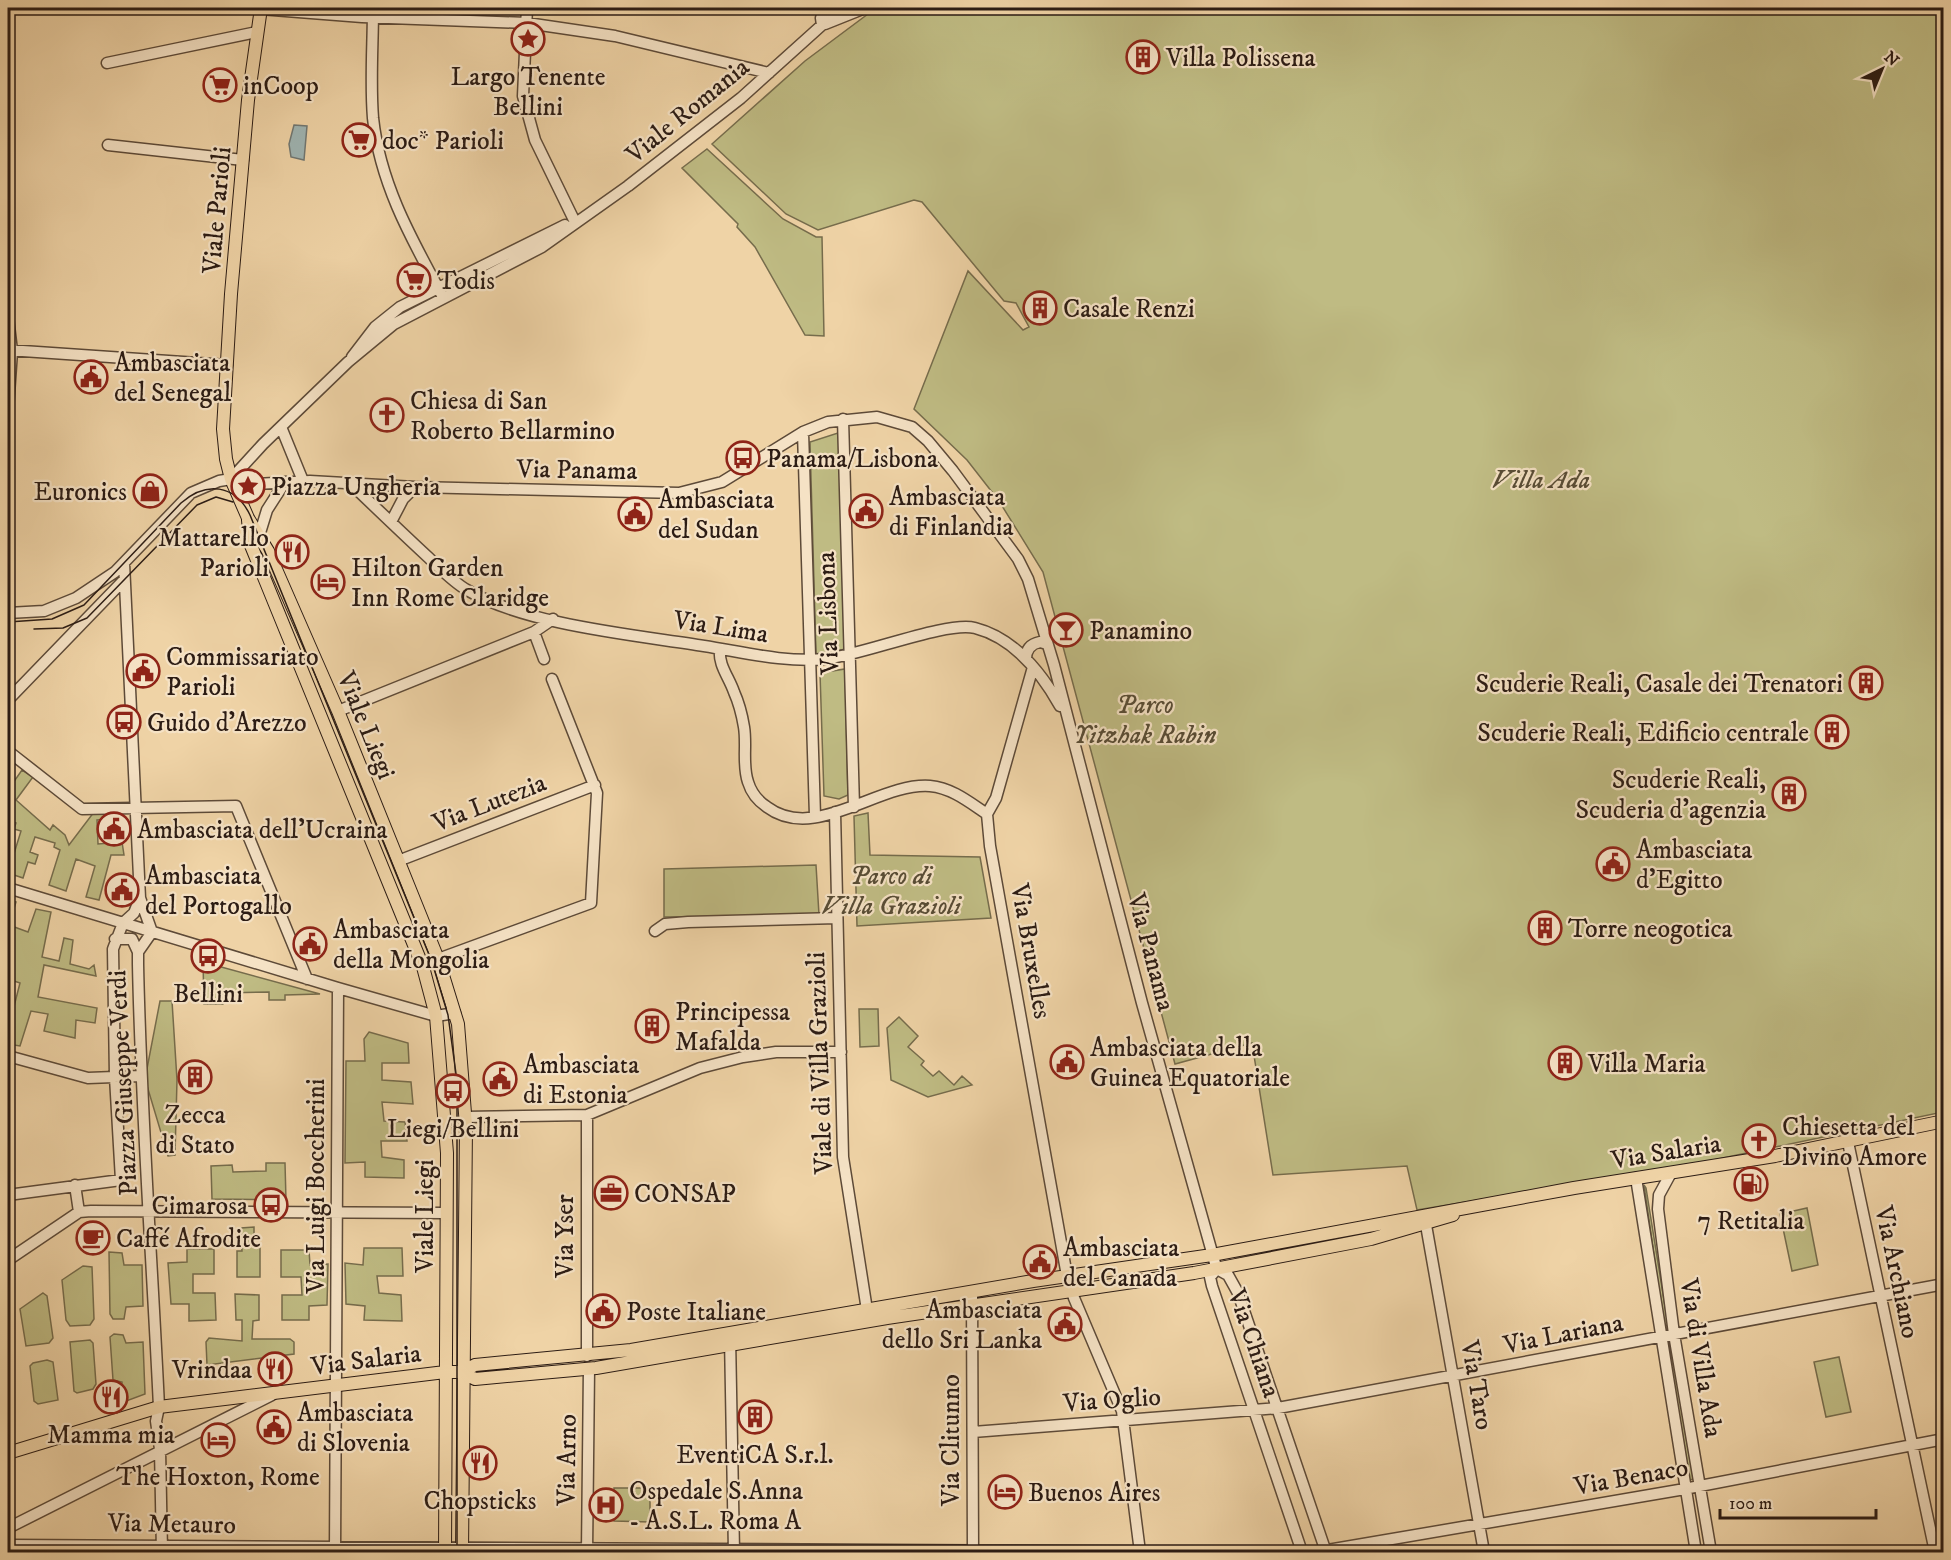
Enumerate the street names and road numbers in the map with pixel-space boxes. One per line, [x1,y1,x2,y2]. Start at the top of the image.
street label: Viale Romania [619,51,757,172]
street label: Viale Parioli [195,145,239,276]
street label: Via Panama [515,453,638,488]
street label: Via Lisbona [810,551,847,676]
street label: Via Lima [670,604,771,651]
street label: Viale Liegi [329,666,402,784]
street label: Via Lutezia [427,767,551,840]
street label: Via Bruxelles [1002,880,1059,1021]
street label: Via Panama [1119,889,1182,1015]
street label: Viale di Villa Grazioli [800,951,841,1176]
street label: Piazza Giuseppe Verdi [101,969,146,1197]
street label: Via Luigi Boccherini [300,1079,333,1294]
street label: Via Salaria [1608,1128,1723,1178]
street label: Viale Liegi [409,1159,442,1274]
street label: Via Yser [549,1194,582,1279]
street label: Via Archiano [1866,1202,1927,1341]
street label: Via di Villa Ada [1672,1275,1729,1440]
street label: Via Chiana [1219,1284,1288,1402]
street label: Via Lariana [1500,1307,1626,1362]
street label: Via Salaria [308,1337,423,1384]
street label: Via Taro [1452,1337,1501,1433]
street label: Via Clitunno [935,1374,968,1507]
street label: Via Oglio [1061,1381,1162,1420]
street label: Via Arno [550,1414,585,1507]
street label: Via Benaco [1571,1451,1691,1504]
street label: Via Metauro [107,1507,236,1542]

